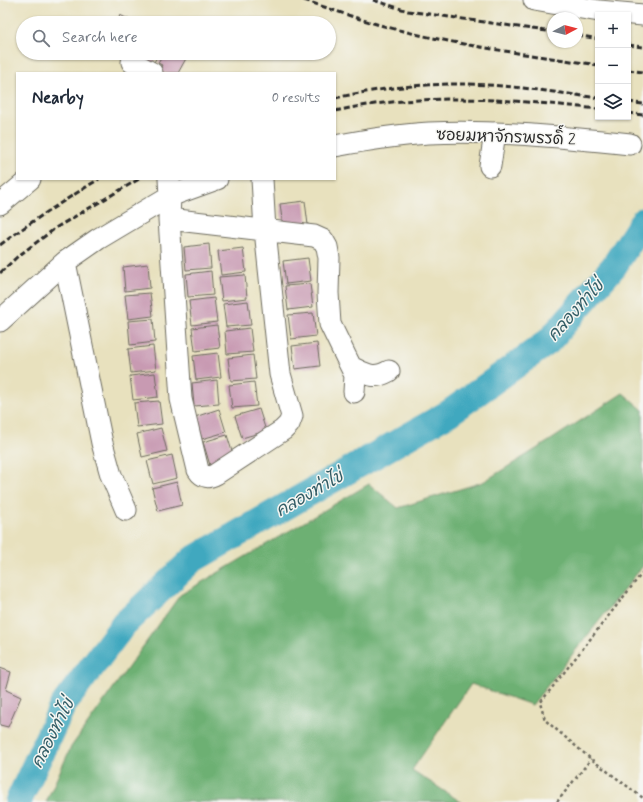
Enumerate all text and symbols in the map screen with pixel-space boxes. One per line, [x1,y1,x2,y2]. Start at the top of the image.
north arrow [547,12,583,48]
map controls [595,12,631,120]
button: + [595,12,631,48]
search box [16,16,336,60]
icon: search [30,27,52,49]
text: Search here [62,28,138,48]
button: − [595,48,631,84]
button: layers [595,84,631,120]
text: Nearby [32,87,84,109]
text: 0 results [272,90,320,107]
street label: ซอยมหาจักรพรรดิ์ 2 [436,118,577,150]
water label: คลองท่าไข่ [542,272,611,346]
water label: คลองท่าไข่ [271,463,350,522]
water label: คลองท่าไข่ [25,692,81,772]

